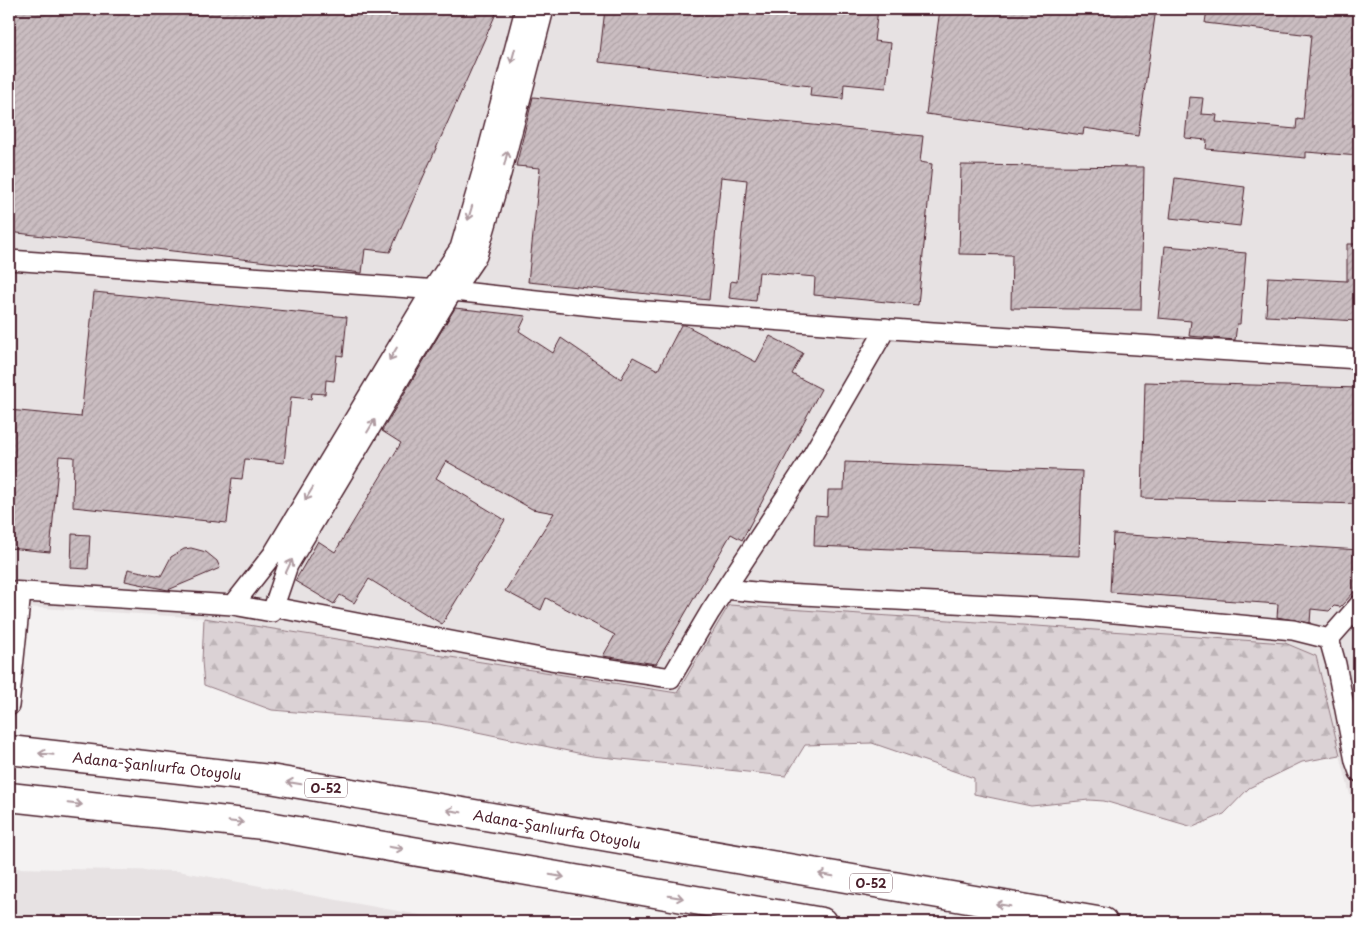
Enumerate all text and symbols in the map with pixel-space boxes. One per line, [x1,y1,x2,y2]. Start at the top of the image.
one-way arrow [507,47,517,63]
one-way arrow [501,150,511,166]
one-way arrow [465,204,475,220]
one-way arrow [387,347,397,361]
one-way arrow [367,420,377,434]
one-way arrow [304,486,314,500]
one-way arrow [284,559,294,574]
street label: Adana-Şanlıurfa Otoyolu [71,747,243,785]
one-way arrow [38,749,54,759]
one-way arrow [287,777,303,787]
road number: O-52 [305,778,347,798]
one-way arrow [66,799,82,809]
street label: Adana-Şanlıurfa Otoyolu [472,804,642,854]
one-way arrow [447,805,463,815]
one-way arrow [228,817,244,827]
one-way arrow [388,844,404,854]
one-way arrow [818,870,834,880]
one-way arrow [548,872,564,882]
road number: O-52 [850,874,892,892]
one-way arrow [667,892,683,902]
one-way arrow [995,900,1011,910]

